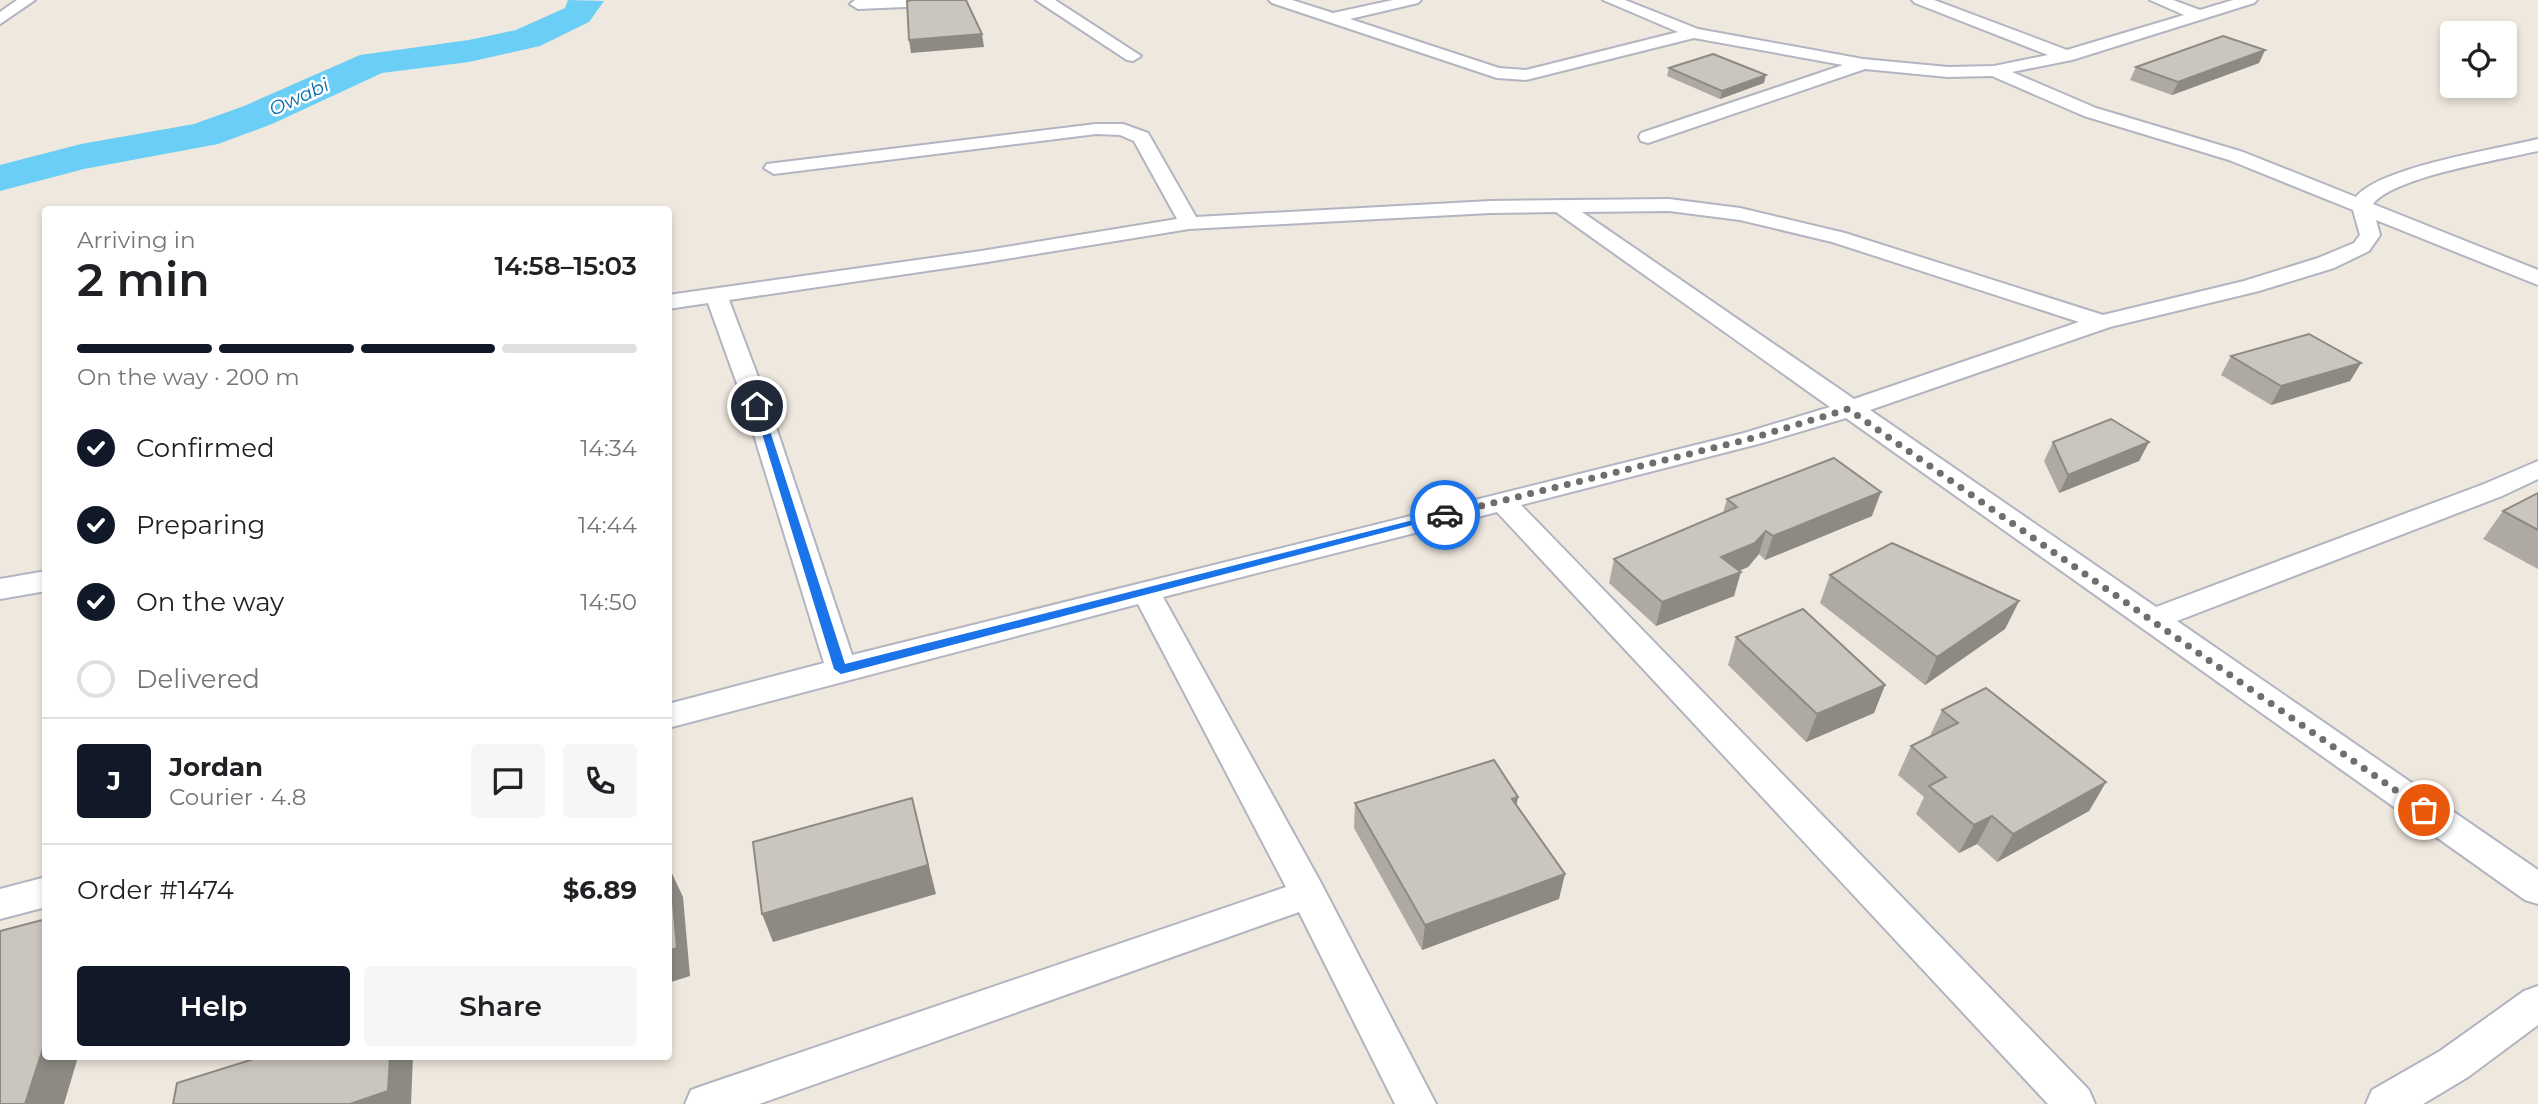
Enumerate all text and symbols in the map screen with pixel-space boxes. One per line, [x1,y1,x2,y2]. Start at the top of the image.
map controls [2440,21,2517,98]
button: locate [2440,21,2517,98]
water label: Owabi [265,73,333,121]
text: Arriving in [77,226,196,254]
text: 14:58–15:03 [494,250,637,282]
text: 2 min [77,251,210,308]
text: On the way · 200 m [77,363,300,391]
pin [727,376,787,436]
icon: home [738,387,776,425]
icon: check [77,429,115,467]
text: Confirmed [136,432,275,464]
text: 14:34 [580,434,637,462]
courier [1410,480,1480,550]
icon: car [1426,496,1464,534]
icon: check [77,506,115,544]
text: Preparing [136,509,265,541]
text: 14:44 [578,511,637,539]
icon: check [77,583,115,621]
text: On the way [136,586,284,618]
text: 14:50 [580,588,637,616]
text: Delivered [136,663,260,695]
button: chat [471,744,545,818]
button: phone [563,744,637,818]
text: Jordan [169,751,263,783]
text: J [107,765,121,797]
pin [2394,780,2454,840]
text: Courier · 4.8 [169,783,306,811]
icon: bag [2405,791,2443,829]
text: Order #1474 [77,874,234,906]
text: $6.89 [563,874,637,906]
button: Help [77,966,350,1046]
button: Share [364,966,637,1046]

